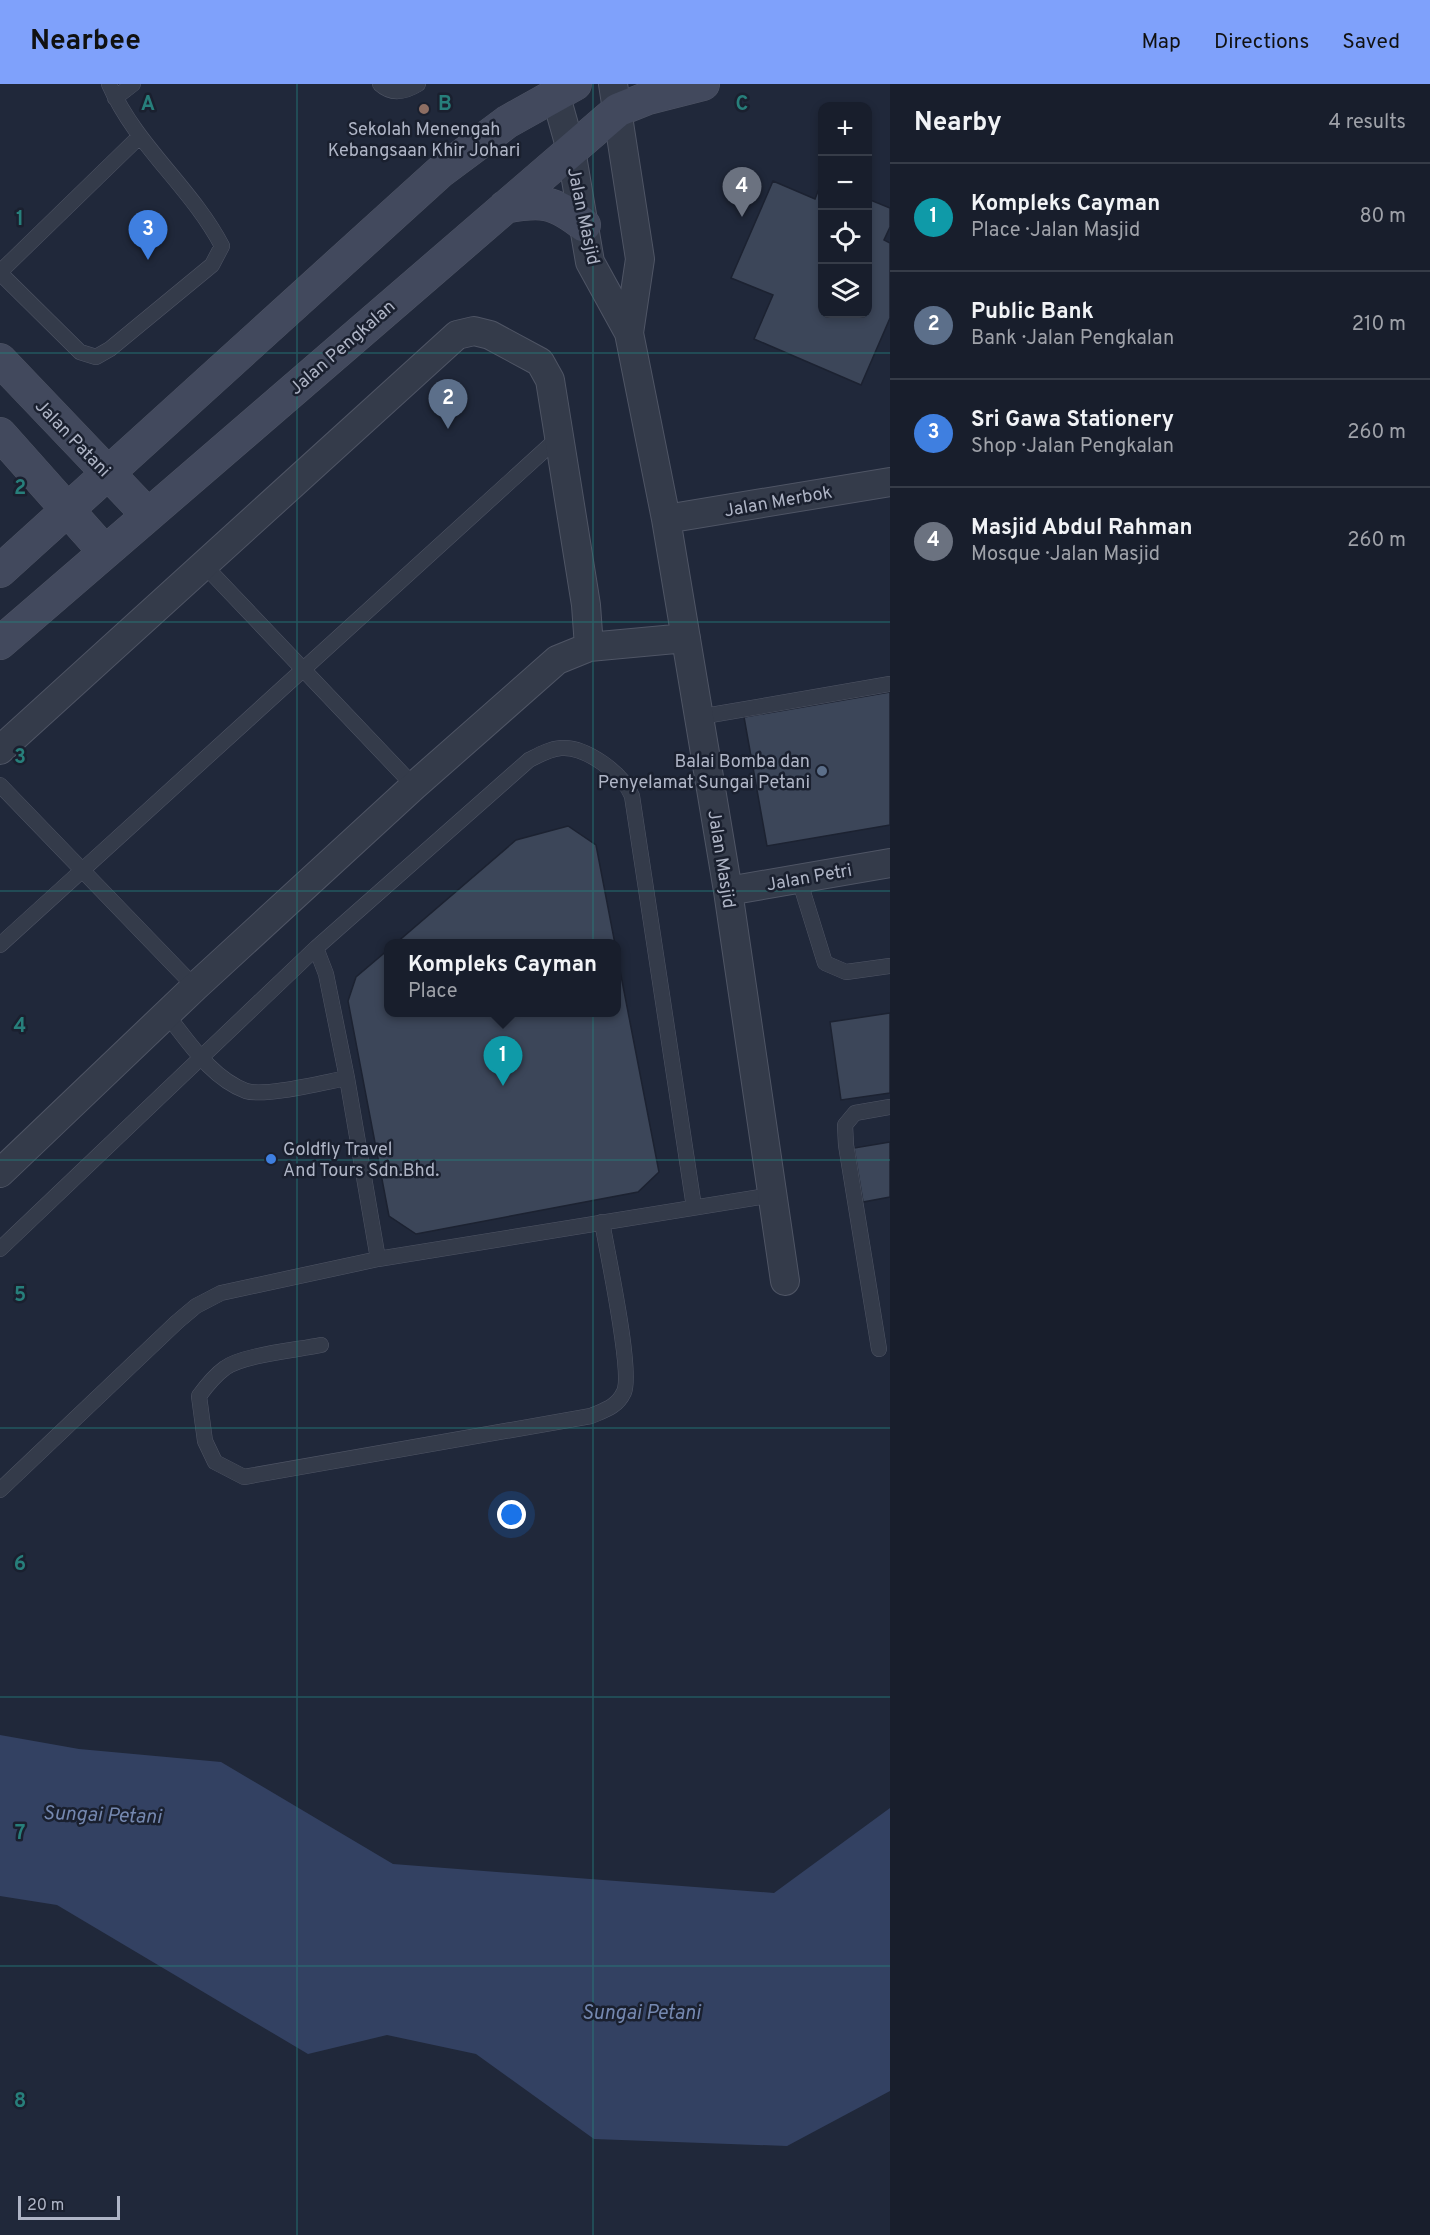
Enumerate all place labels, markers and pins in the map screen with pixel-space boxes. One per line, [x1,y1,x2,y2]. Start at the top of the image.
marker: Sekolah Menengah Kebangsaan Khir Johari [417,102,431,116]
place label: Sekolah Menengah Kebangsaan Khir Johari [328,119,520,163]
pin: 4 [722,168,762,217]
pin: 3 [128,210,168,260]
pin: 2 [428,380,468,429]
place label: Balai Bomba dan Penyelamat Sungai Petani [598,751,810,795]
marker: Balai Bomba dan Penyelamat Sungai Petani [815,764,829,778]
pin: 1 [484,1036,522,1086]
place label: Goldfly Travel And Tours Sdn.Bhd. [283,1139,439,1183]
marker: Goldfly Travel And Tours Sdn.Bhd. [264,1152,278,1166]

